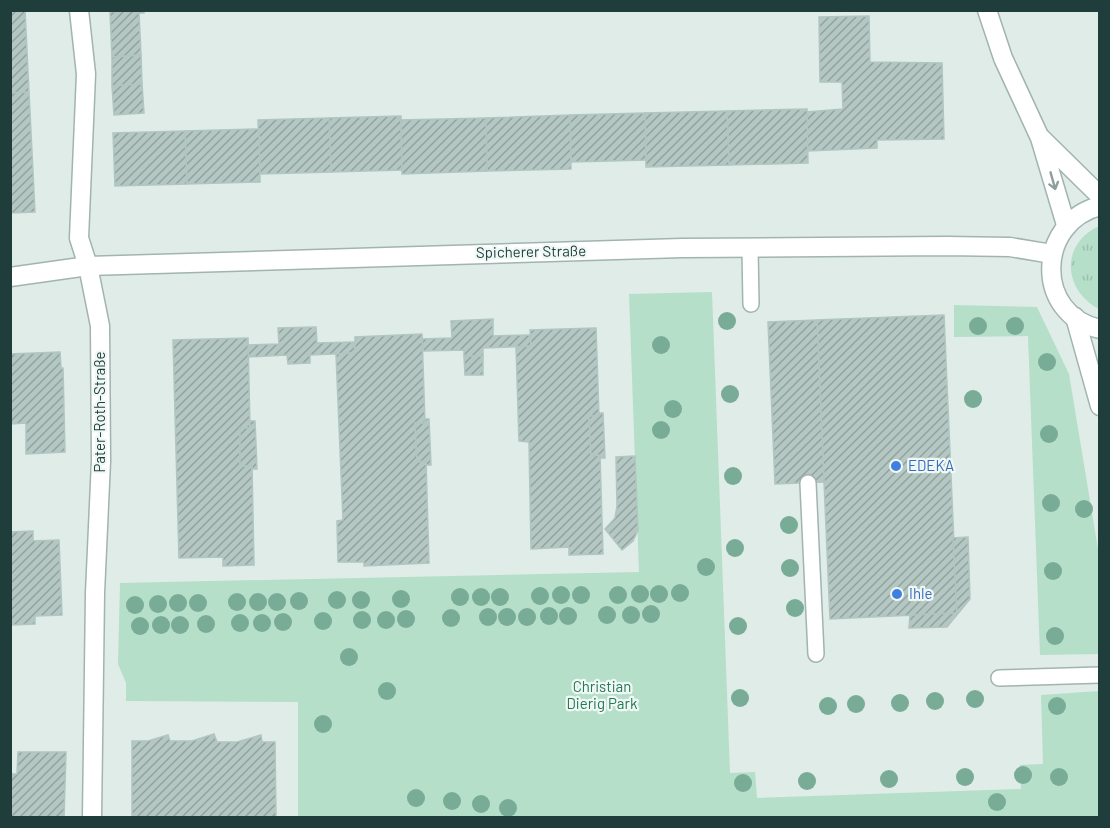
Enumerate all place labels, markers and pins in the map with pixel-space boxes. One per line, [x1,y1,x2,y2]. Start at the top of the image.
place label: EDEKA [908,456,954,474]
marker: EDEKA [889,459,903,473]
place label: Ihle [909,584,932,602]
marker: Ihle [890,587,904,601]

